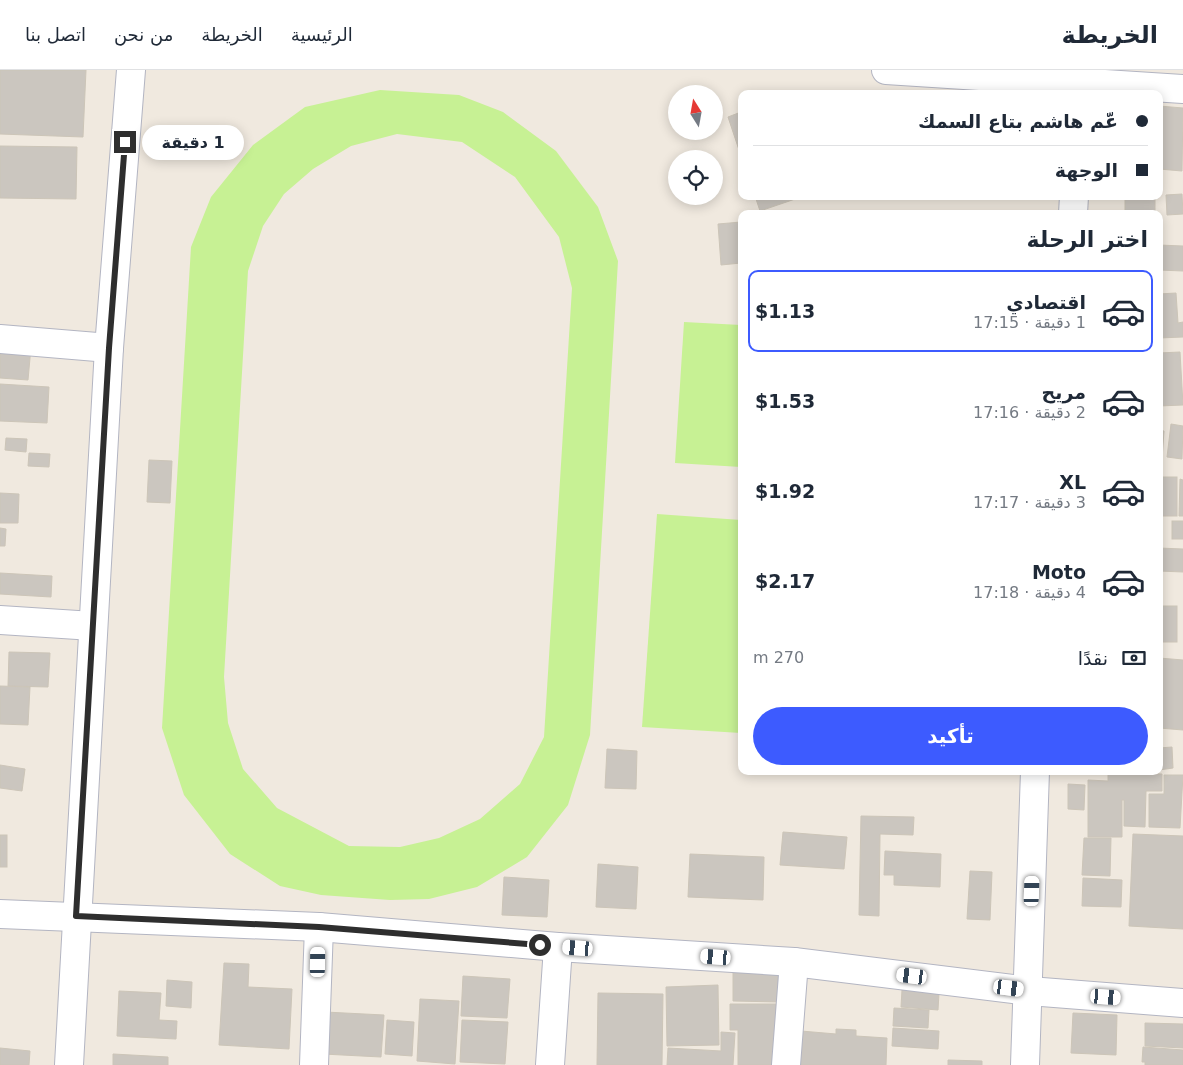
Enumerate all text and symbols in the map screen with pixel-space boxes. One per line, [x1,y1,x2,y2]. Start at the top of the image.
text: الخريطة [1062,21,1158,49]
text: اتصل بنا [25,24,86,45]
text: من نحن [114,24,173,45]
text: الخريطة [201,24,263,45]
text: الرئيسية [291,24,353,45]
north arrow [668,85,722,140]
map controls [668,85,723,205]
text: عّم هاشم بتاع السمك [918,110,1118,132]
callout: 1 دقيقة [142,124,245,160]
route end [114,131,136,153]
text: 1 دقيقة [161,133,225,152]
button: locate [668,150,723,205]
text: الوجهة [1055,159,1118,181]
text: اختر الرحلة [1027,227,1148,252]
icon: car [1101,289,1146,334]
text: اقتصادي [1006,291,1086,313]
text: $1.13 [755,300,815,322]
text: 1 دقيقة · 17:15 [973,313,1086,332]
icon: car [1101,379,1146,424]
text: مريح [1042,381,1086,403]
text: $1.53 [755,390,815,412]
text: 2 دقيقة · 17:16 [973,403,1086,422]
icon: car [1101,469,1146,514]
text: XL [1059,471,1086,493]
text: $1.92 [755,480,815,502]
text: 3 دقيقة · 17:17 [973,493,1086,512]
icon: car [1101,559,1146,604]
text: Moto [1032,561,1086,583]
text: $2.17 [755,570,815,592]
text: 4 دقيقة · 17:18 [973,583,1086,602]
icon: cash [1120,644,1148,672]
text: نقدًا [1078,647,1108,669]
text: 270 m [753,648,804,667]
button: تأكيد [753,707,1148,765]
car [1023,876,1040,906]
route start [529,934,551,956]
car [562,939,593,957]
car [310,947,325,977]
car [700,948,731,966]
car [896,967,927,985]
car [993,979,1024,997]
car [1090,988,1121,1006]

